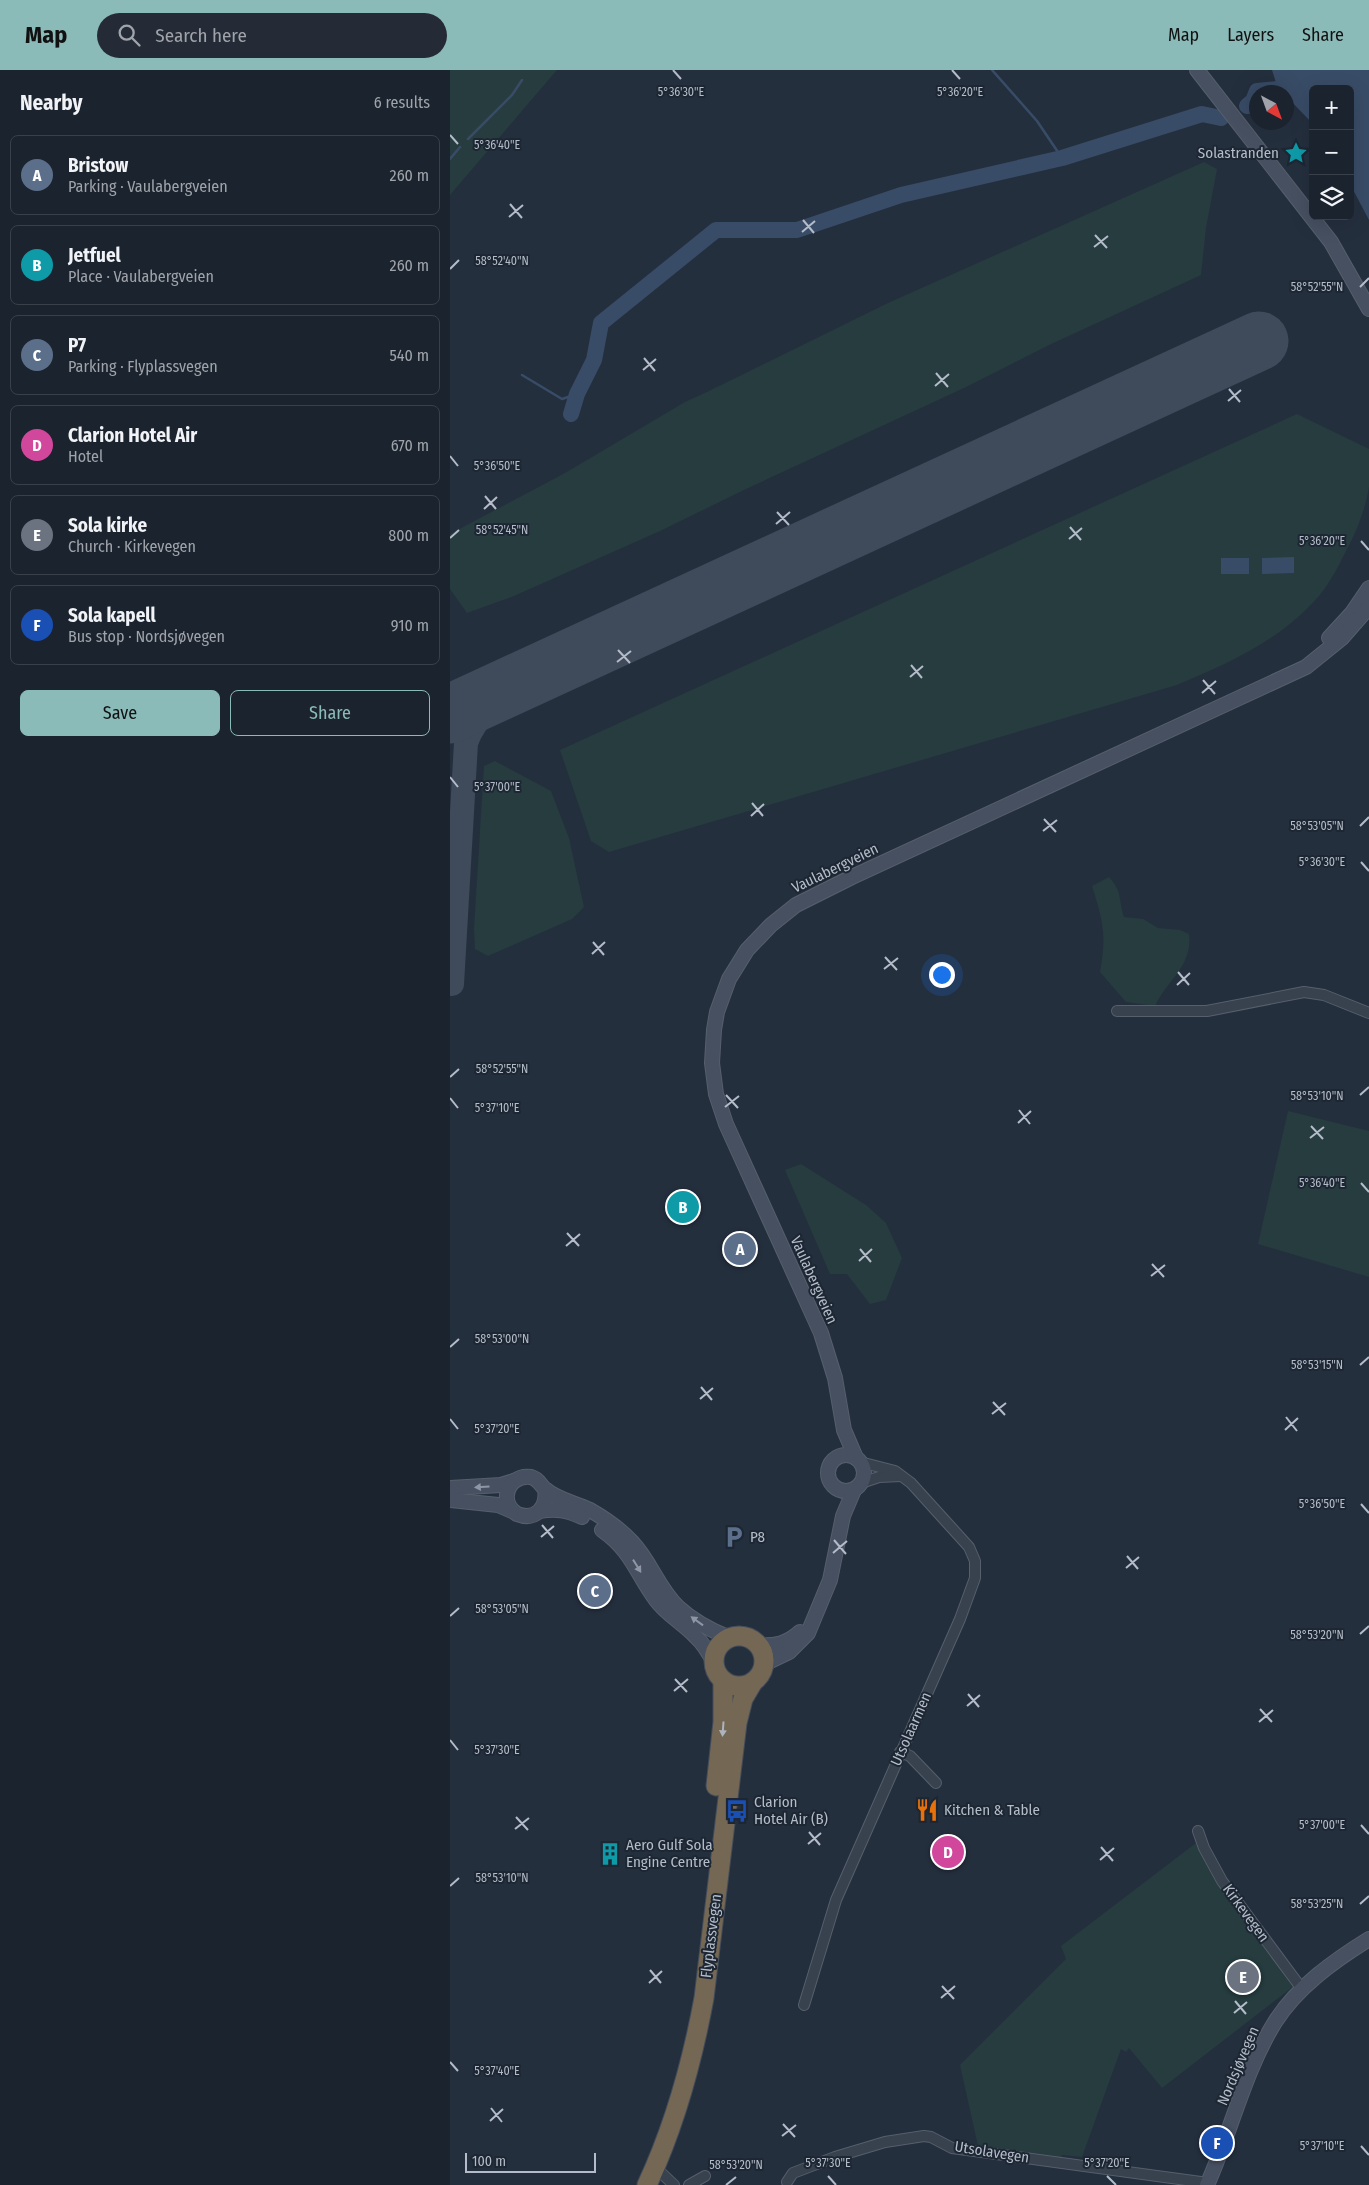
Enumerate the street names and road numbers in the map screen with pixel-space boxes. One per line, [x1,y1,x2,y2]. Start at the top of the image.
street label: Vaulabergveien [789,839,881,897]
street label: Vaulabergveien [787,1233,841,1327]
street label: Utsolaarmen [887,1689,935,1769]
street label: Kirkevegen [1219,1880,1273,1946]
street label: Flyplassvegen [697,1893,725,1979]
street label: Nordsjøvegen [1213,2024,1263,2108]
street label: Utsolavegen [953,2137,1031,2167]

